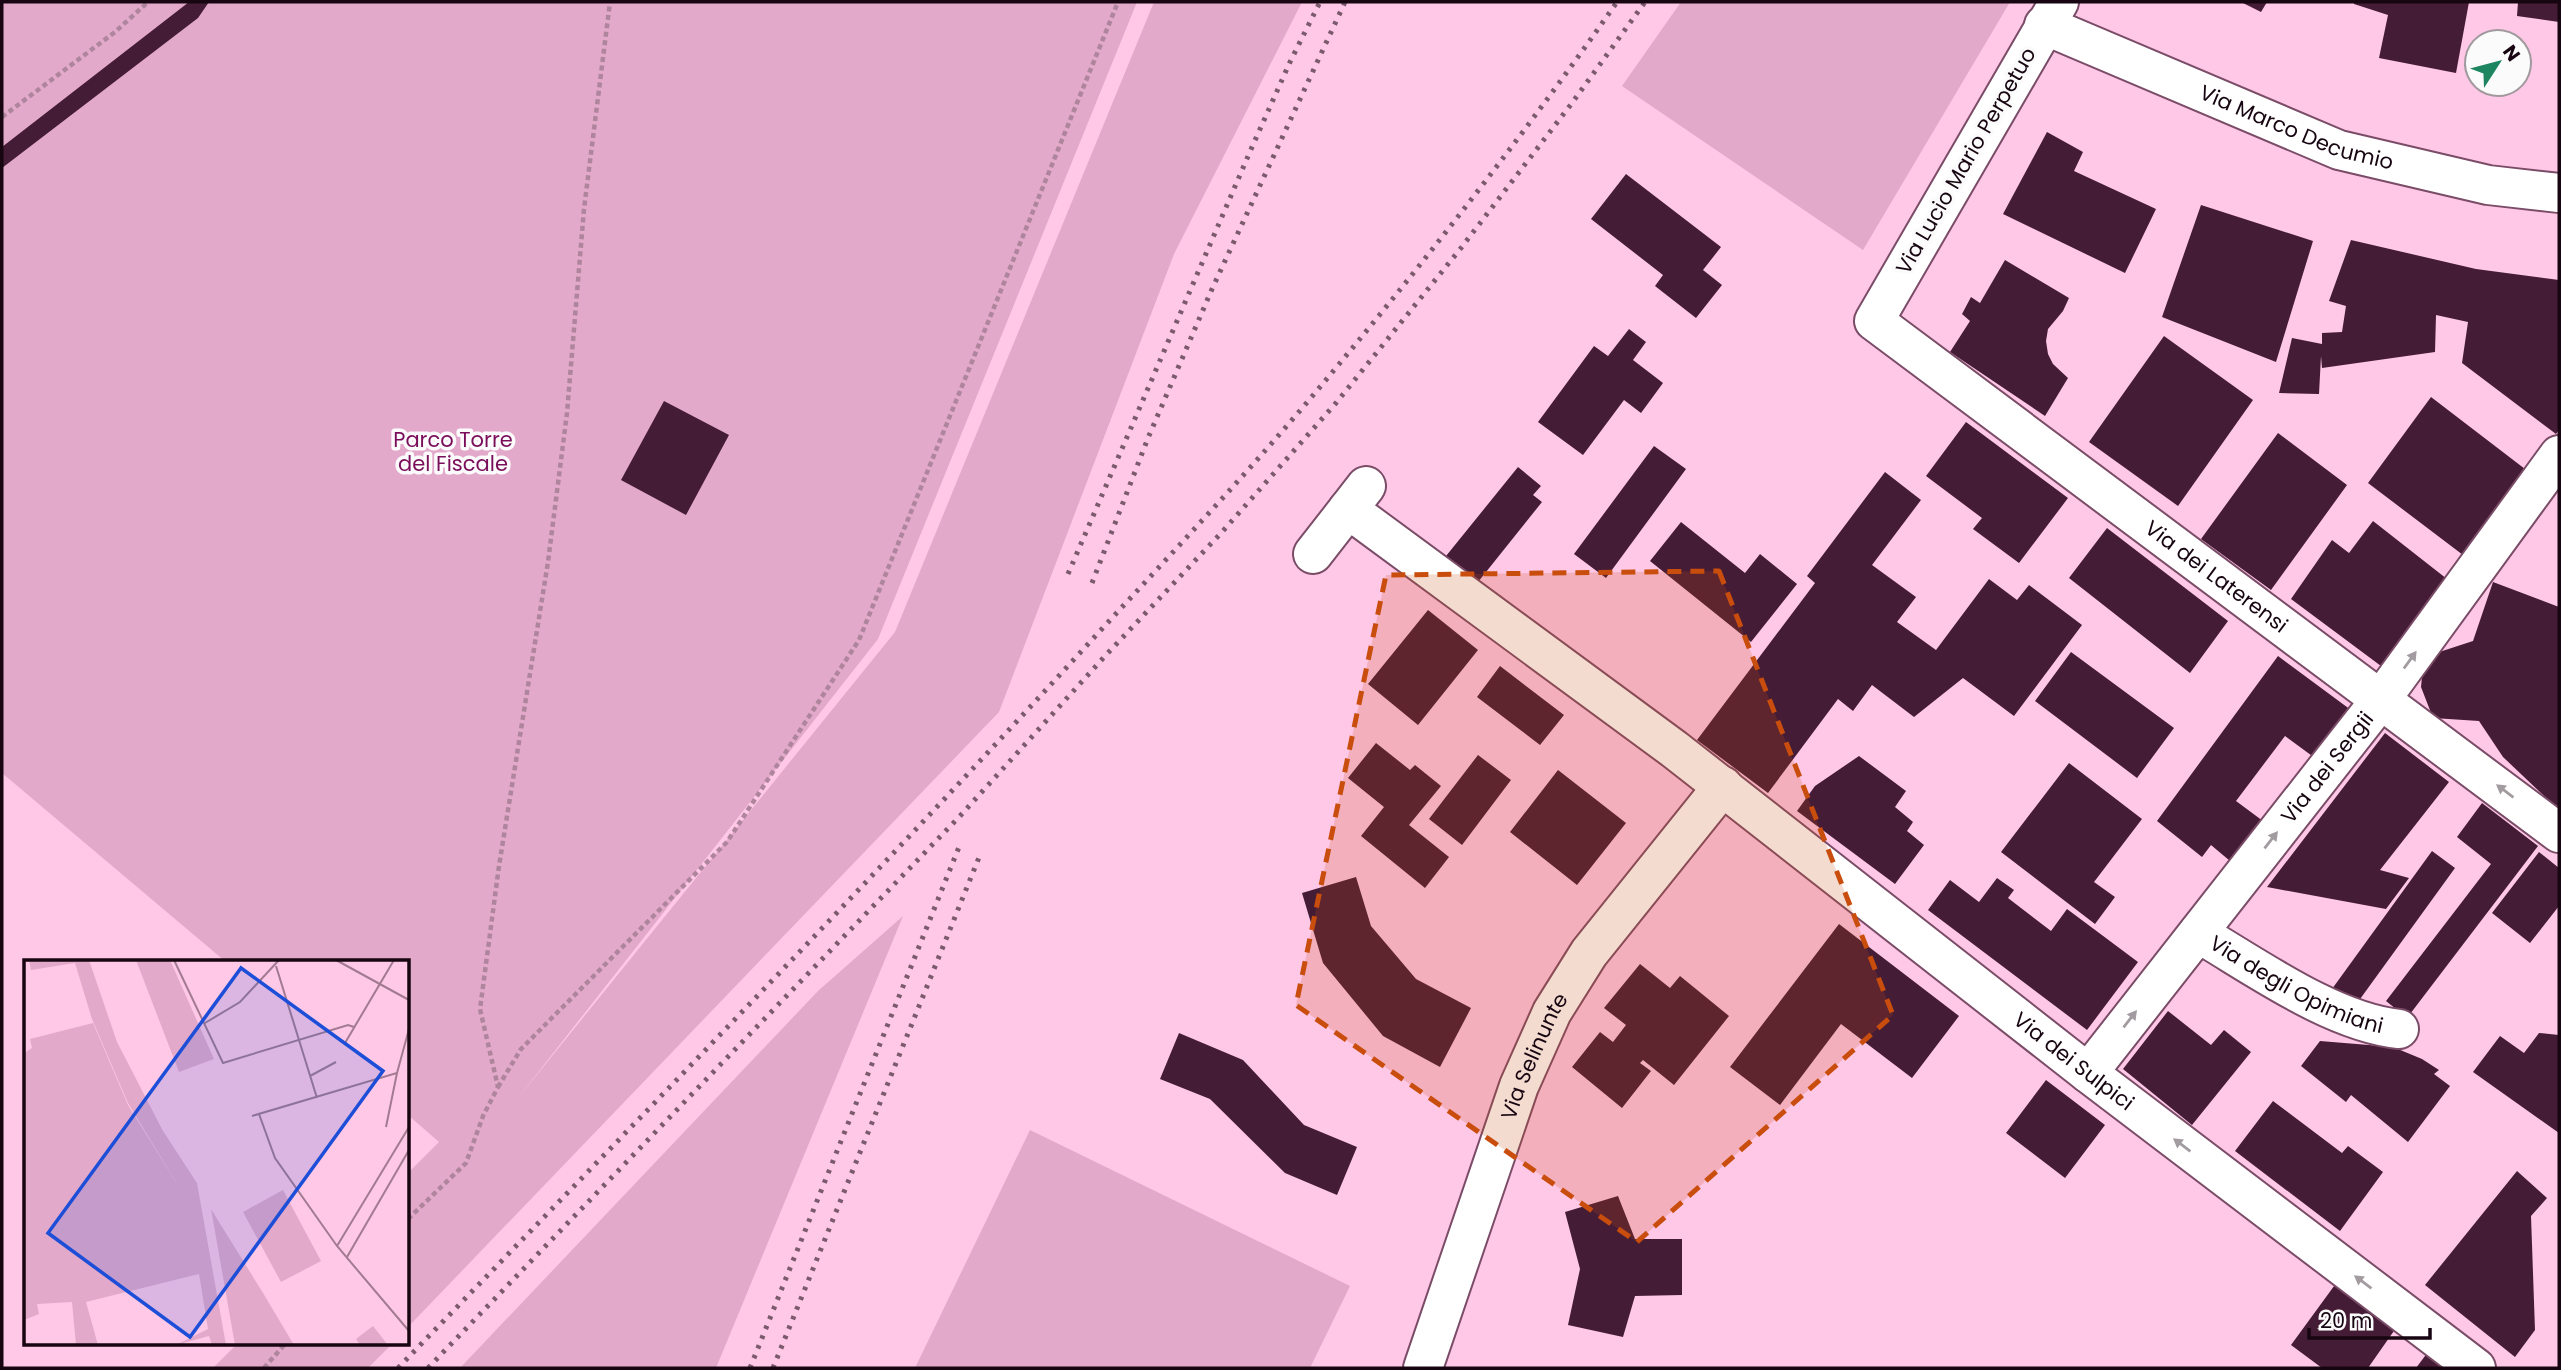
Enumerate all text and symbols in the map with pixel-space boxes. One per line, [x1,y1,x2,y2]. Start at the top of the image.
north arrow [2463,28,2533,98]
text: N [2496,40,2526,67]
street label: Via Lucio Mario Perpetuo [1889,42,2043,280]
street label: Via Marco Decumio [2195,78,2396,176]
park label: Parco Torre del Fiscale [393,425,513,478]
street label: Via dei Laterensi [2139,513,2294,639]
one-way arrow [2402,651,2416,669]
street label: Via dei Sergii [2274,705,2380,829]
one-way arrow [2496,785,2514,799]
one-way arrow [2263,832,2278,850]
street label: Via degli Opimiani [2204,928,2386,1040]
inset map [24,960,410,1346]
street label: Via Selinunte [1494,987,1575,1124]
street label: Via dei Sulpici [2008,1005,2140,1117]
one-way arrow [2122,1011,2137,1028]
one-way arrow [2173,1138,2191,1152]
one-way arrow [2354,1276,2372,1290]
scale bar [2309,1296,2430,1340]
text: 20 m [2320,1306,2373,1335]

